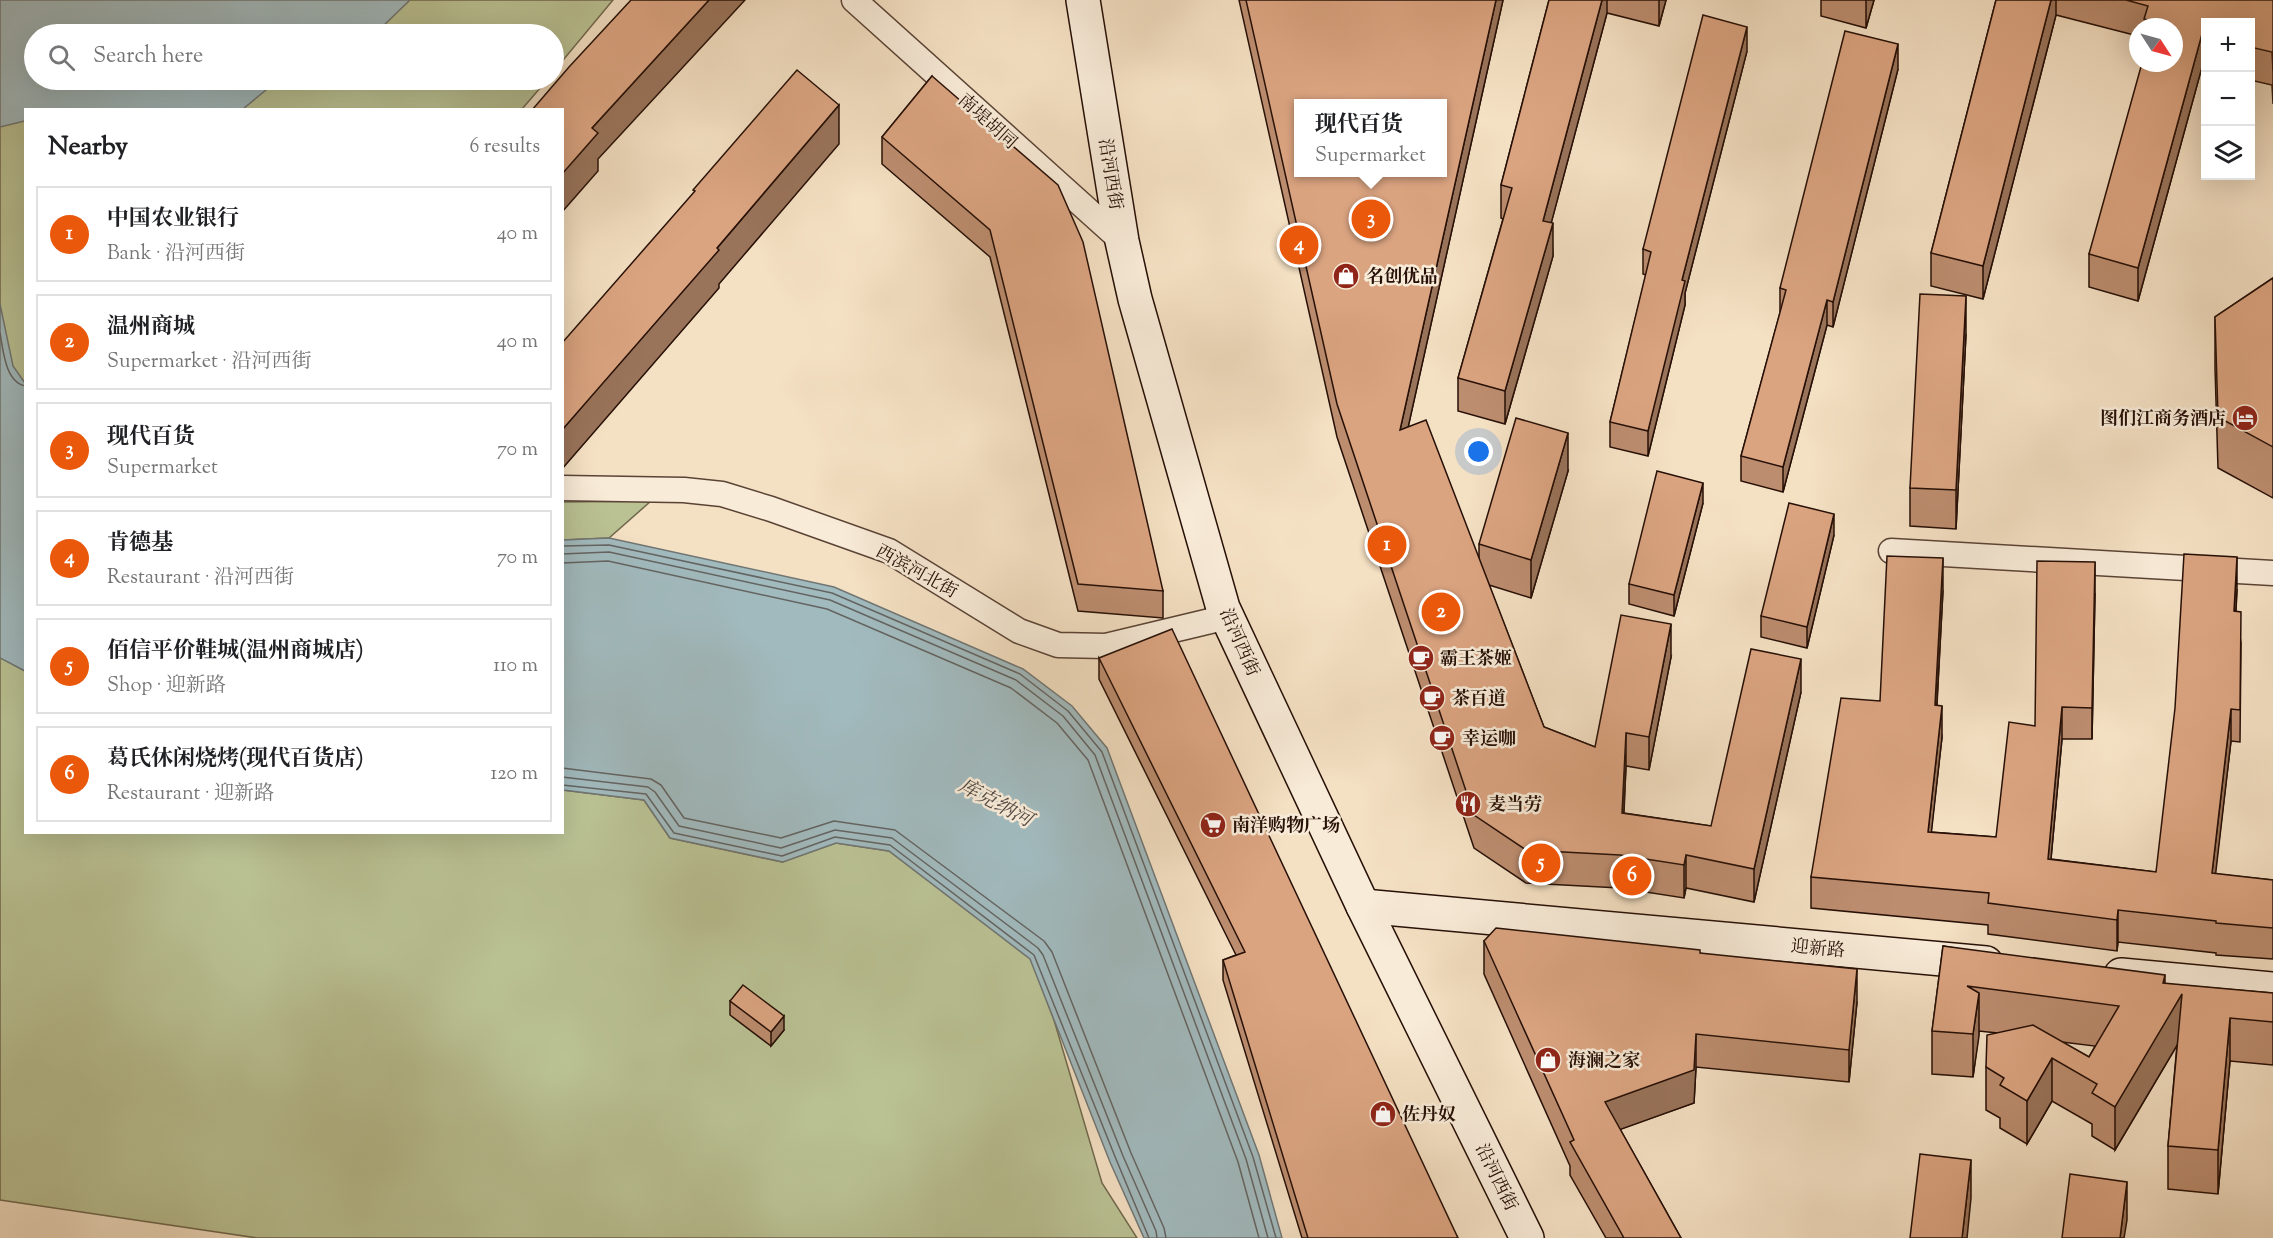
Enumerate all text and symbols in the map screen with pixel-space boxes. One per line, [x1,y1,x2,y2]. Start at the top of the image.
north arrow [2129,18,2183,72]
map controls [2201,18,2255,180]
button: + [2201,18,2255,72]
search box [24,24,564,90]
icon: search [45,41,78,74]
text: Search here [93,41,203,73]
button: − [2201,72,2255,126]
street label: 南堤胡同 [951,89,1022,156]
popup [1294,99,1447,177]
text: 现代百货 [1315,110,1403,142]
button: layers [2201,126,2255,180]
text: Nearby [48,129,128,166]
text: 6 results [470,133,540,162]
street label: 沿河西街 [1091,137,1127,212]
text: Supermarket [1315,142,1426,171]
pin: 3 [1352,196,1390,242]
text: 中国农业银行 [107,204,239,236]
text: 1 [66,220,73,249]
text: 40 m [497,220,538,249]
pin: 4 [1280,222,1318,268]
text: Bank · 沿河西街 [107,240,245,269]
shop icon: 名创优品 [1331,261,1361,291]
place label: 名创优品 [1366,265,1438,291]
text: 温州商城 [107,312,195,344]
text: 2 [65,328,74,357]
text: 40 m [497,328,538,357]
text: Supermarket · 沿河西街 [107,348,311,377]
hotel icon: 图们江商务酒店 [2230,403,2260,433]
place label: 图们江商务酒店 [2100,407,2226,433]
text: 现代百货 [107,422,195,454]
text: 3 [65,436,74,465]
text: 70 m [497,436,538,465]
your location [1464,437,1493,466]
text: Supermarket [107,454,218,483]
pin: 1 [1368,522,1406,568]
text: 肯德基 [107,528,173,560]
street label: 西滨河北街 [870,540,962,606]
text: 4 [64,544,75,573]
text: 70 m [497,544,538,573]
text: Restaurant · 沿河西街 [107,564,294,593]
pin: 2 [1422,590,1460,634]
street label: 沿河西街 [1212,605,1265,681]
text: 佰信平价鞋城(温州商城店) [107,636,363,668]
cafe icon: 霸王茶姬 [1406,643,1436,673]
place label: 霸王茶姬 [1440,647,1512,673]
text: 5 [66,652,73,681]
text: 110 m [493,652,538,681]
text: Shop · 迎新路 [107,672,226,701]
cafe icon: 茶百道 [1417,683,1447,713]
place label: 茶百道 [1452,687,1506,713]
cafe icon: 幸运咖 [1427,723,1457,753]
place label: 幸运咖 [1462,727,1516,753]
text: 葛氏休闲烧烤(现代百货店) [107,744,363,776]
text: 6 [65,760,74,789]
text: 120 m [490,760,538,789]
water label: 库克纳河 [953,773,1040,837]
text: Restaurant · 迎新路 [107,780,274,809]
restaurant icon: 麦当劳 [1453,789,1483,819]
place label: 麦当劳 [1488,793,1542,819]
supermarket icon: 南洋购物广场 [1198,810,1228,840]
place label: 南洋购物广场 [1232,814,1340,840]
pin: 5 [1522,840,1560,886]
pin: 6 [1612,854,1652,898]
street label: 迎新路 [1790,935,1846,965]
shop icon: 海澜之家 [1533,1045,1563,1075]
place label: 海澜之家 [1568,1049,1640,1075]
shop icon: 佐丹奴 [1368,1099,1398,1129]
place label: 佐丹奴 [1402,1103,1456,1129]
street label: 沿河西街 [1468,1140,1523,1216]

